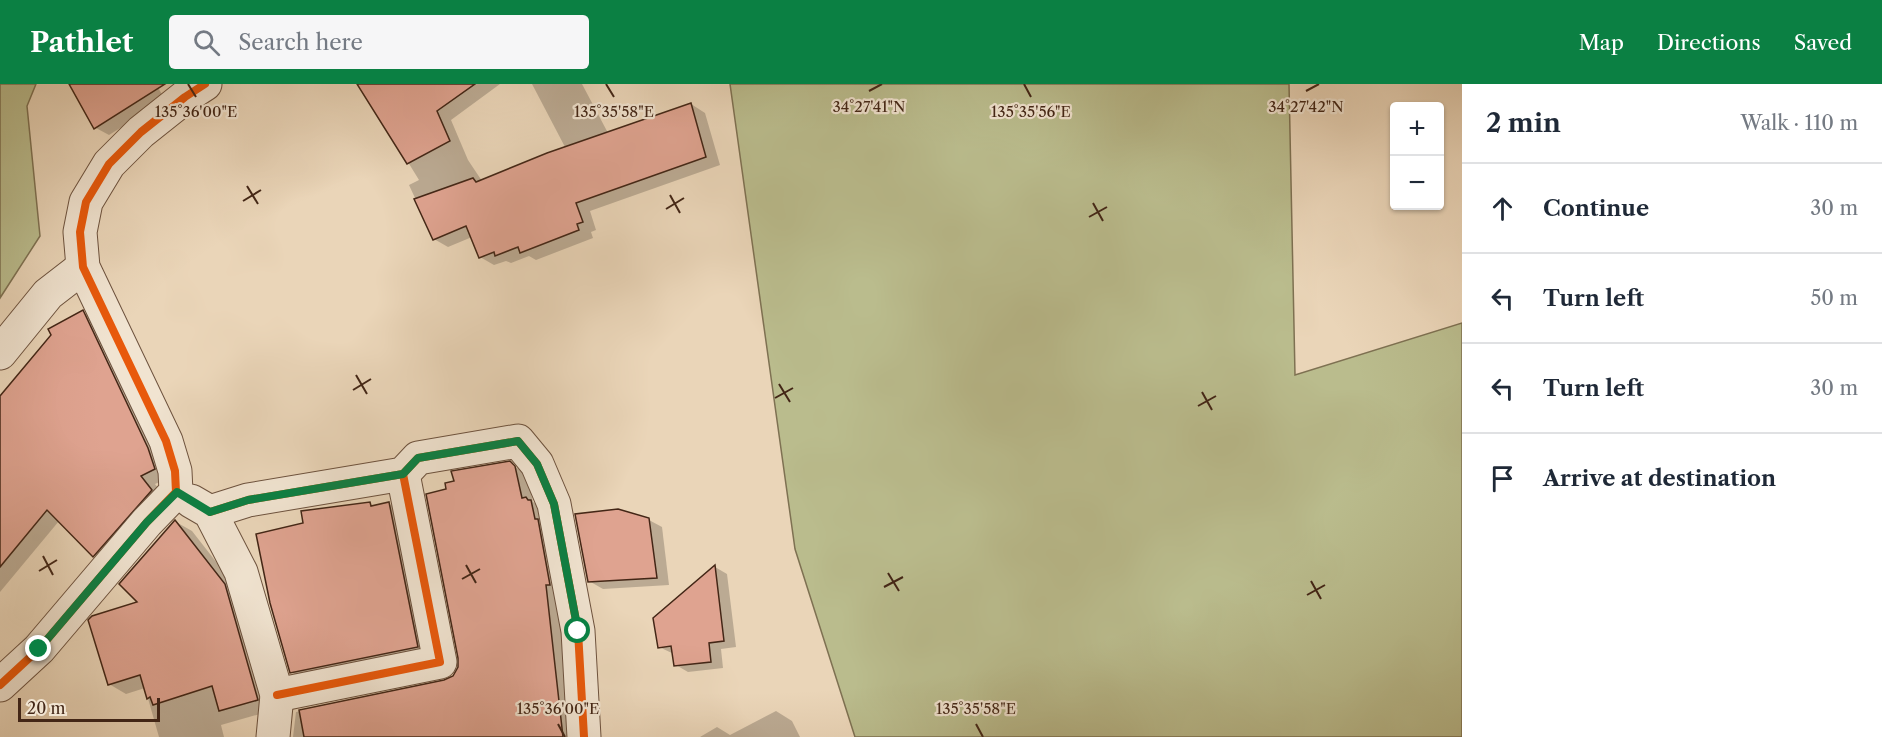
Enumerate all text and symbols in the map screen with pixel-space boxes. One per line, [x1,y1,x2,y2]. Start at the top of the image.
search box [169,15,589,69]
text: Pathlet [30,25,133,59]
icon: search [190,26,223,59]
text: Search here [238,29,363,56]
text: Map [1579,30,1624,55]
text: Directions [1657,30,1761,55]
text: Saved [1794,30,1852,55]
text: 34°27'41"N [832,97,906,116]
text: 34°27'42"N [1268,97,1344,116]
text: 135°36'00"E [155,102,237,121]
text: 135°35'58"E [574,102,654,121]
text: 135°35'56"E [991,102,1071,121]
map controls [1390,102,1444,210]
button: + [1390,102,1444,156]
text: 2 min [1486,107,1561,139]
text: Walk · 110 m [1741,111,1858,135]
button: − [1390,156,1444,210]
icon: ahead [1486,192,1519,225]
text: Continue [1543,195,1649,222]
text: 30 m [1810,196,1858,220]
icon: left [1486,282,1519,315]
text: Turn left [1543,285,1644,312]
text: 50 m [1811,286,1858,310]
icon: left [1486,372,1519,405]
text: Turn left [1543,375,1644,402]
text: 30 m [1810,376,1858,400]
icon: arrive [1486,462,1519,495]
text: Arrive at destination [1543,465,1776,492]
route start [564,617,590,643]
route end [25,635,51,661]
scale bar [18,695,160,722]
text: 20 m [27,698,66,718]
text: 135°36'00"E [517,699,599,718]
text: 135°35'58"E [936,699,1016,718]

